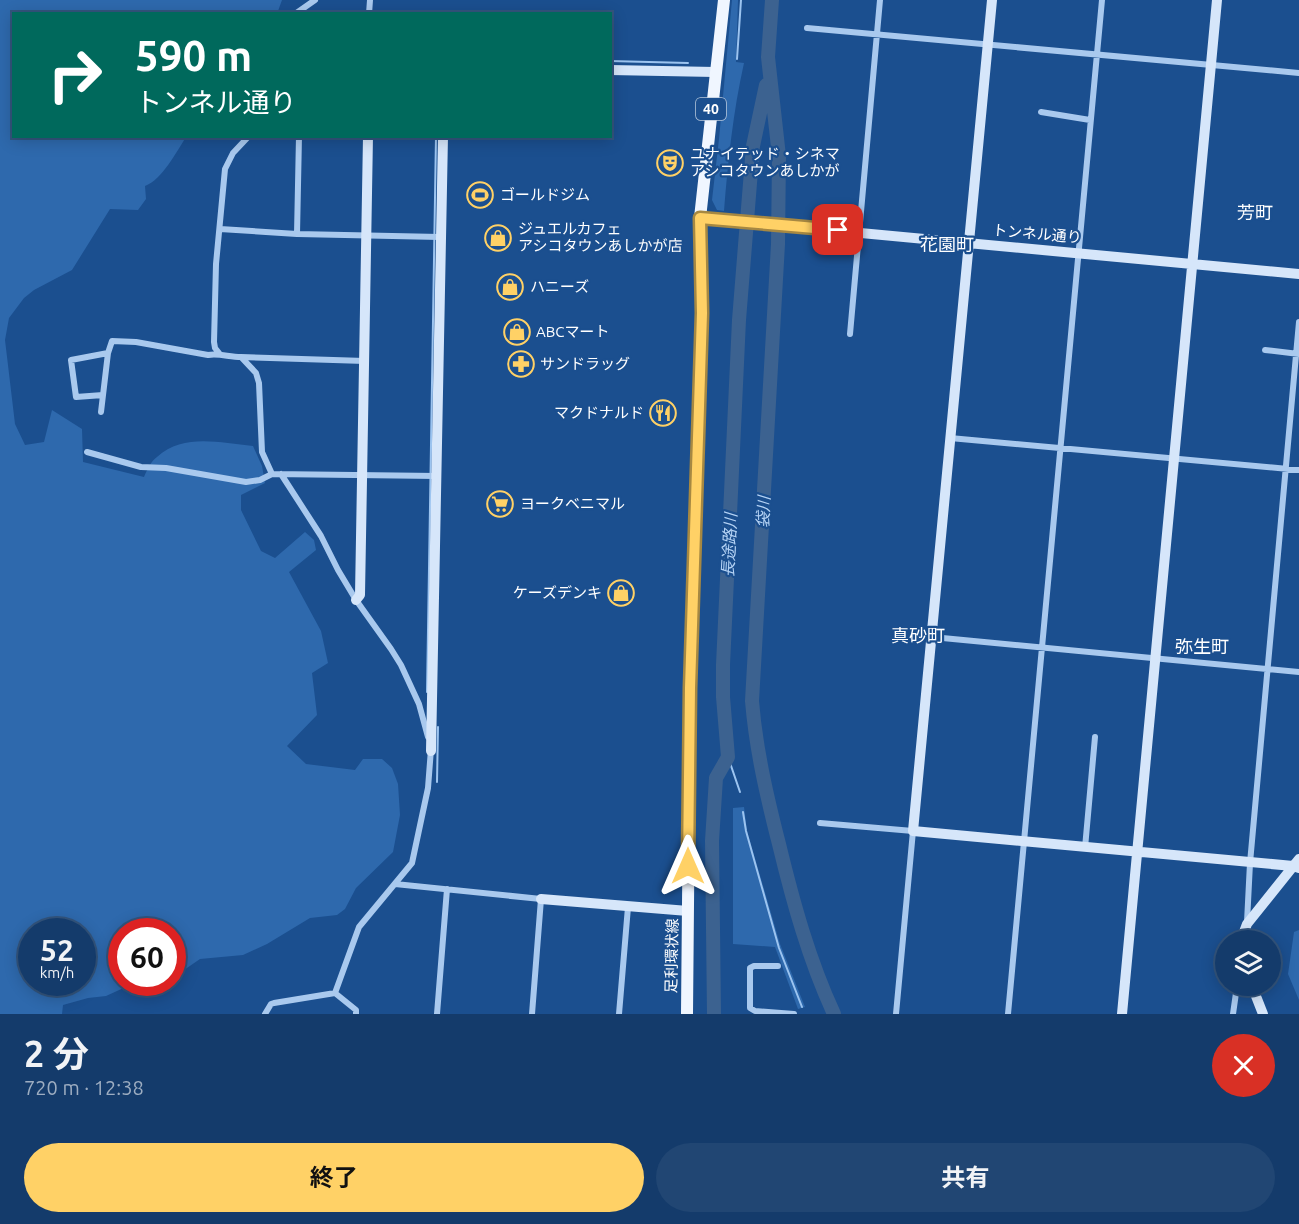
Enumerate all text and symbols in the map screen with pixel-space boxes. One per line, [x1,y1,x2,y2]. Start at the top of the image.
text: 590 m [135,32,252,79]
icon: right [36,36,114,114]
text: トンネル通り [135,87,296,117]
road number: 40 [696,98,726,120]
place label: ユナイテッド・シネマ アシコタウンあしかが [690,145,840,179]
theatre icon: ユナイテッド・シネマ アシコタウンあしかが [655,148,685,178]
sports icon: ゴールドジム [465,180,495,210]
place label: ゴールドジム [500,186,590,203]
district label: 芳町 [1237,202,1273,222]
pin [812,204,863,255]
icon: arrive [821,213,854,246]
place label: ジュエルカフェ アシコタウンあしかが店 [518,220,682,254]
street label: トンネル通り [992,221,1082,246]
shop icon: ジュエルカフェ アシコタウンあしかが店 [483,223,513,253]
district label: 花園町 [920,234,974,254]
shop icon: ハニーズ [495,272,525,302]
place label: ハニーズ [530,278,589,295]
shop icon: ABCマート [502,317,532,347]
place label: ABCマート [536,323,609,340]
pharmacy icon: サンドラッグ [506,349,536,379]
place label: サンドラッグ [540,355,630,372]
restaurant icon: マクドナルド [648,398,678,428]
place label: マクドナルド [554,404,644,421]
supermarket icon: ヨークベニマル [485,489,515,519]
water label: 袋川 [753,494,773,528]
place label: ヨークベニマル [520,495,625,512]
water label: 長途路川 [718,511,740,577]
shop icon: ケーズデンキ [606,578,636,608]
place label: ケーズデンキ [513,584,602,601]
district label: 真砂町 [891,625,945,645]
district label: 弥生町 [1175,636,1229,656]
position arrow [656,834,720,898]
speed limit sign: 60 [108,918,186,996]
street label: 足利環状線 [662,918,681,994]
map controls [1215,930,1281,996]
button: layers [1215,930,1281,996]
text: 52 [40,933,74,967]
text: km/h [40,964,74,981]
text: 2 分 [24,1033,89,1074]
button: close [1212,1034,1275,1097]
text: 720 m · 12:38 [24,1076,144,1099]
button: 終了 [24,1143,644,1212]
button: 共有 [656,1143,1275,1212]

